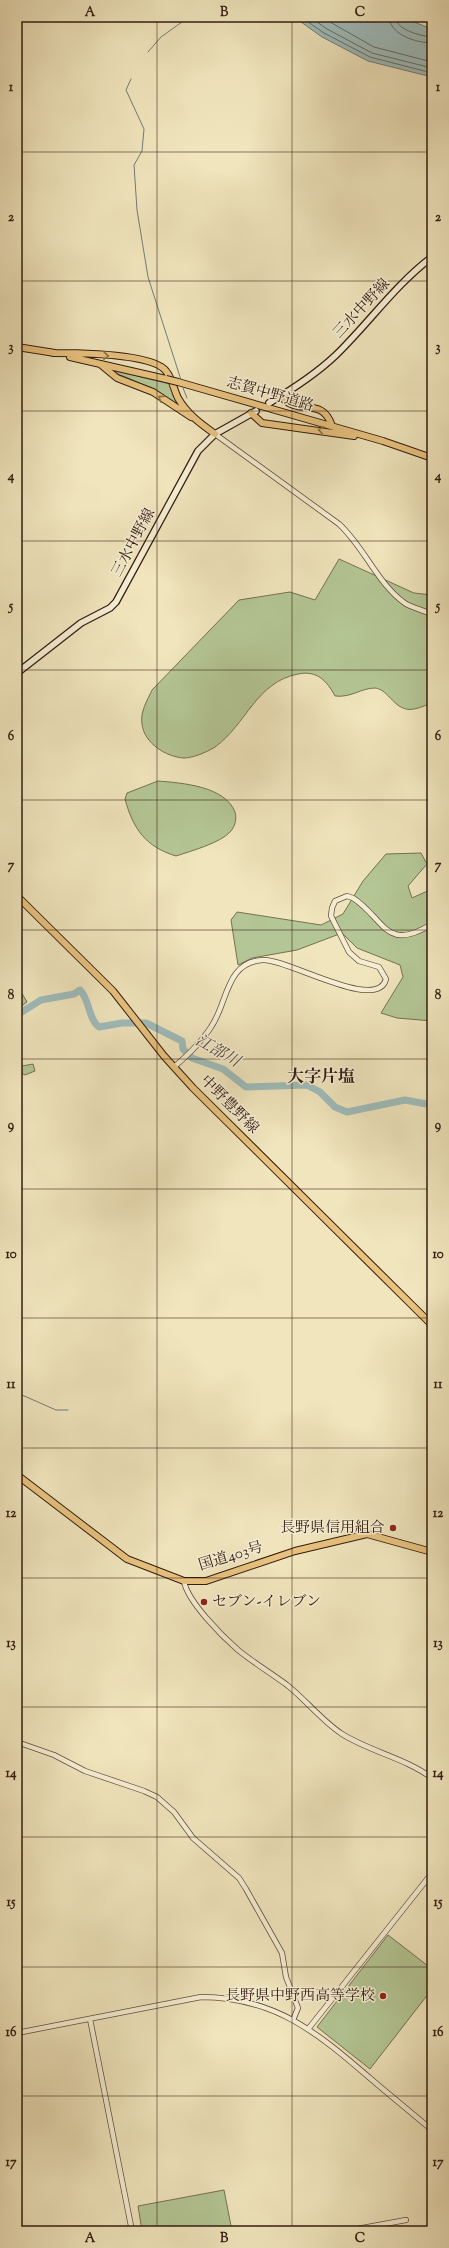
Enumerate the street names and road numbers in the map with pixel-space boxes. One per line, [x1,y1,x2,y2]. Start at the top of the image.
street label: 三水中野線 [329,274,395,344]
street label: 志賀中野道路 [224,373,316,417]
street label: 三水中野線 [107,505,161,581]
street label: 中野豊野線 [195,1071,263,1139]
street label: 国道403号 [196,1537,266,1577]

